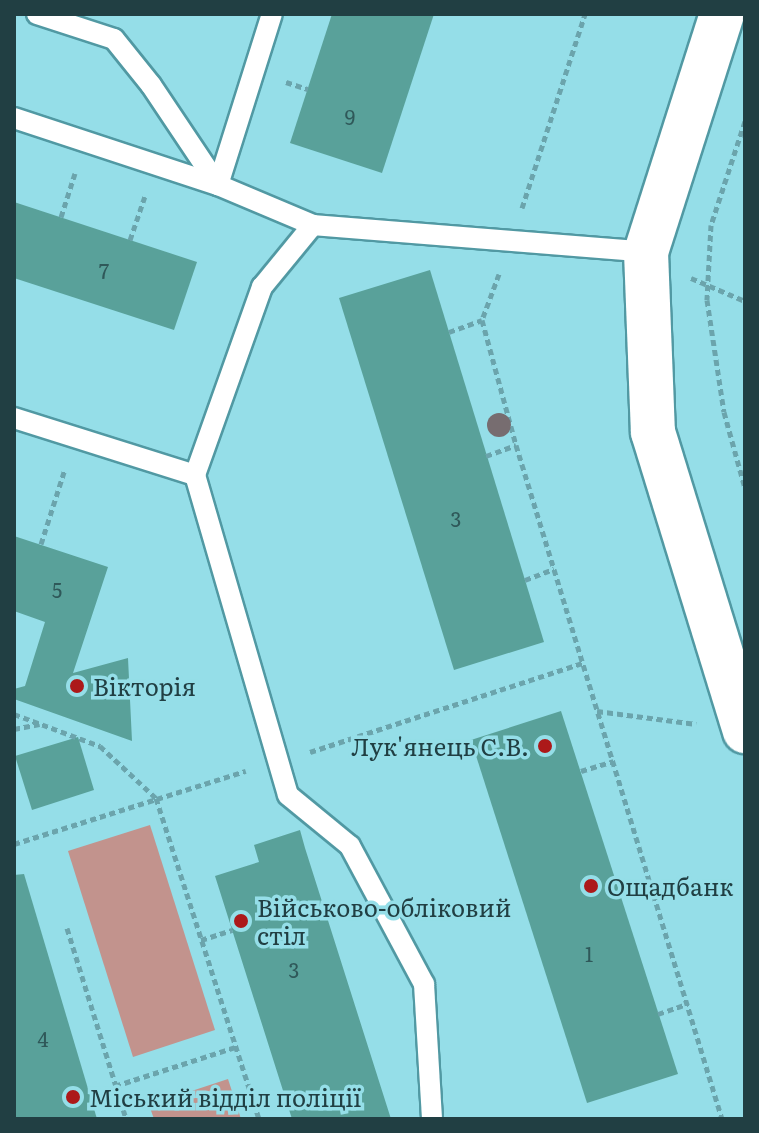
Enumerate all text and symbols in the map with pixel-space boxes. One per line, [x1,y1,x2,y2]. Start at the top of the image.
house number: 9 [345,104,355,128]
house number: 7 [99,258,109,282]
house number: 3 [451,506,461,530]
house number: 5 [52,577,62,601]
place label: Вікторія [93,672,196,700]
marker: Вікторія [68,677,86,695]
place label: Лук'янець С.В. [351,732,529,760]
marker: Лук'янець С.В. [536,737,554,755]
place label: Ощадбанк [607,872,733,900]
marker: Ощадбанк [582,877,600,895]
place label: Військово-обліковий стіл [257,893,511,949]
marker: Військово-обліковий стіл [232,912,250,930]
house number: 1 [585,941,593,965]
house number: 3 [289,957,299,981]
house number: 4 [37,1026,49,1050]
place label: Міський відділ поліції [89,1083,361,1111]
marker: Міський відділ поліції [64,1088,82,1106]

